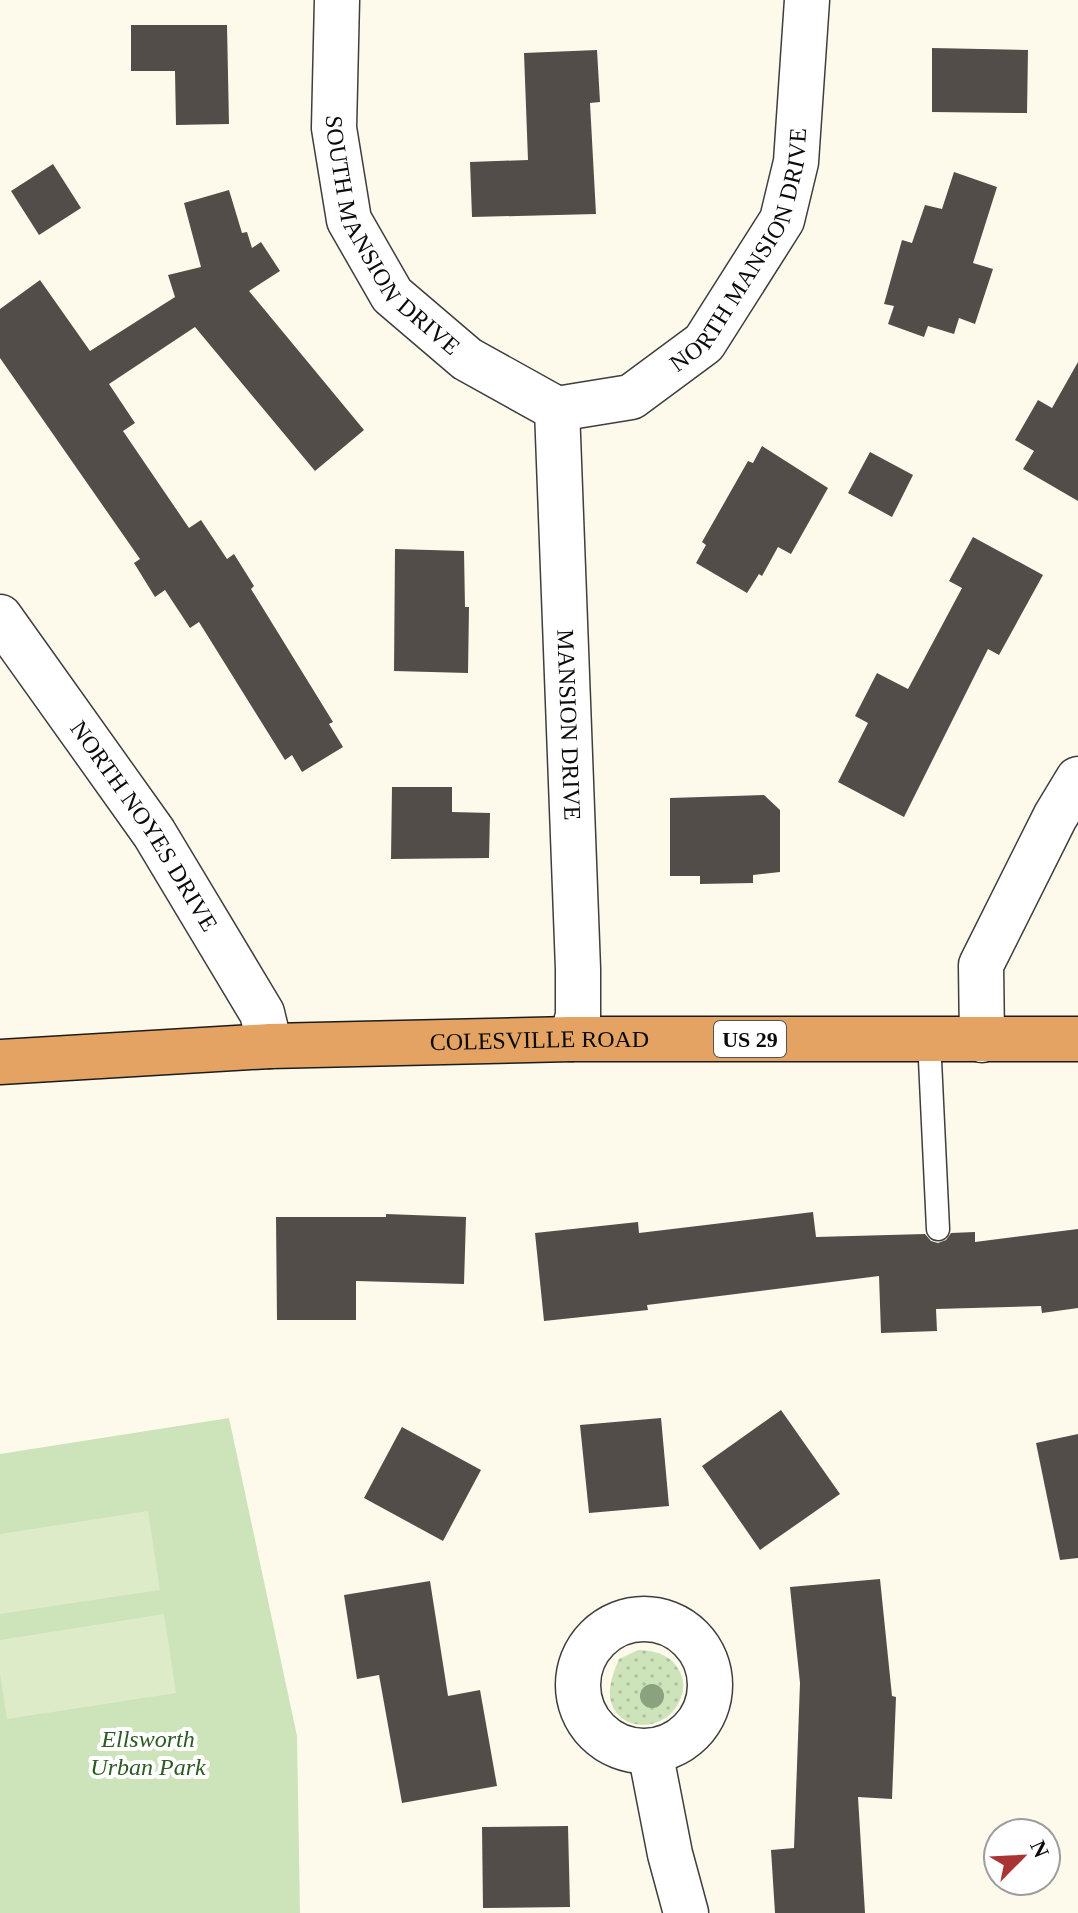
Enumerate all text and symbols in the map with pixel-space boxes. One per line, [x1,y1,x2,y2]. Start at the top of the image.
street label: SOUTH MANSION DRIVE [321,115,465,360]
street label: NORTH MANSION DRIVE [665,127,811,377]
street label: MANSION DRIVE [552,629,585,821]
street label: NORTH NOYES DRIVE [65,716,223,936]
road number: US 29 [714,1021,786,1057]
street label: COLESVILLE ROAD [429,1026,649,1055]
park label: Ellsworth Urban Park [90,1726,206,1780]
north arrow [982,1817,1062,1897]
text: N [1025,1837,1055,1862]

